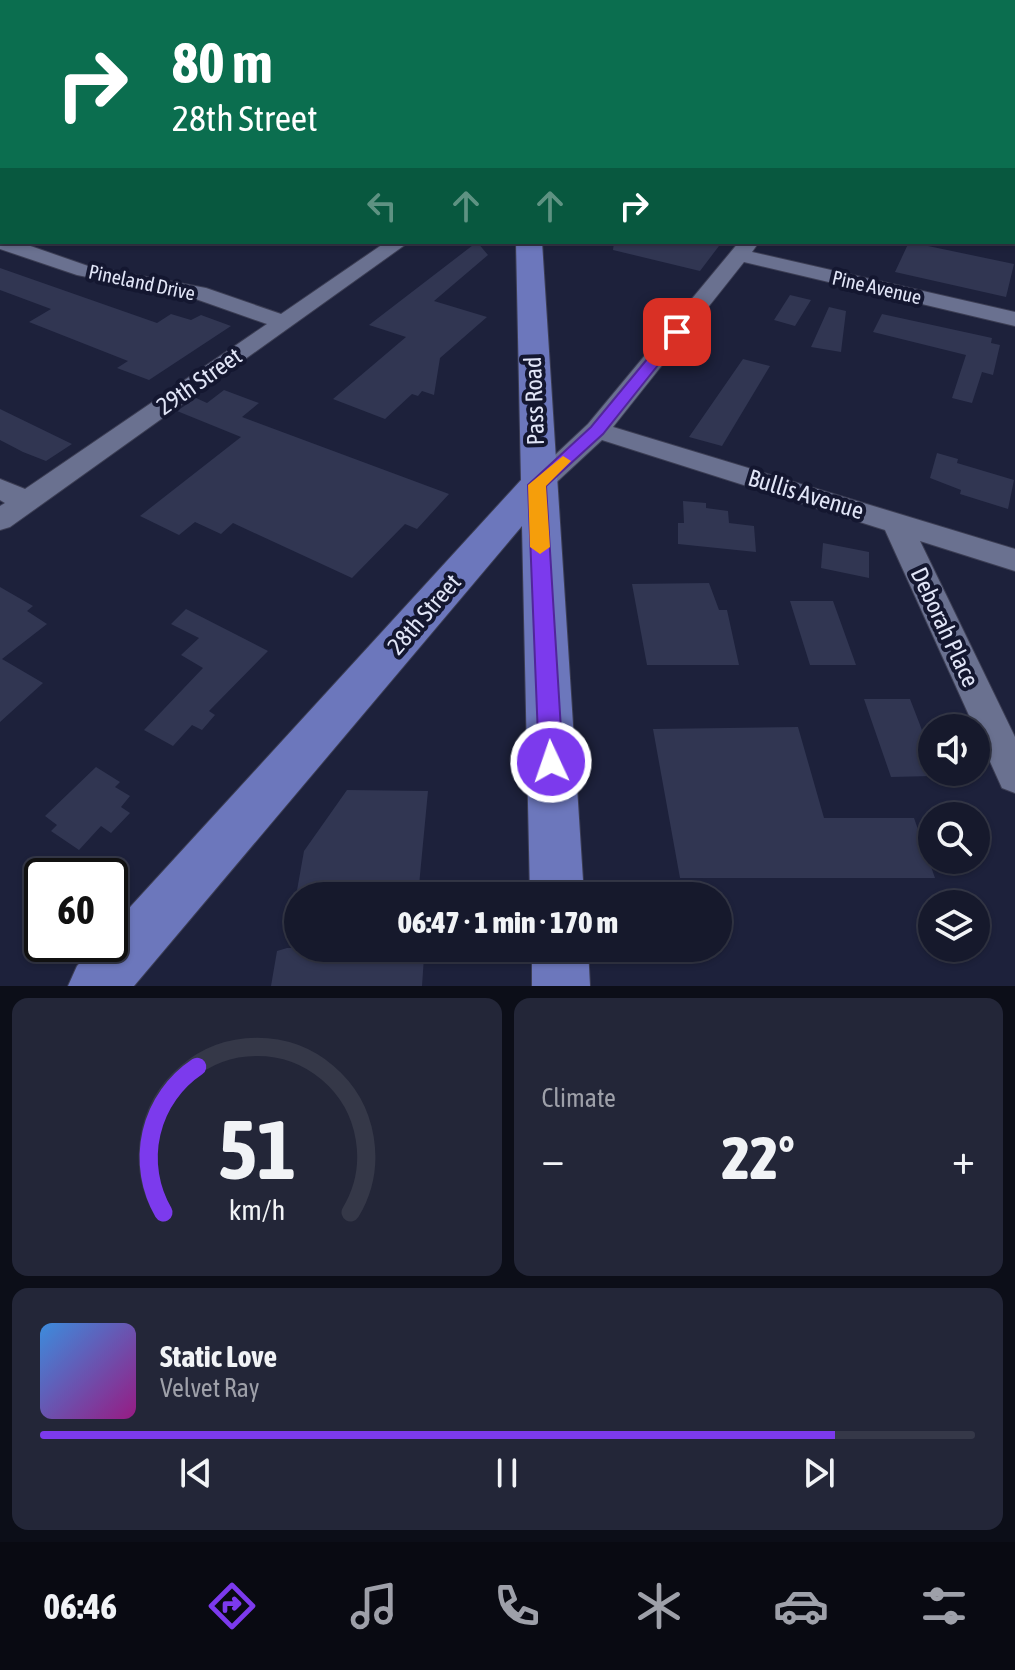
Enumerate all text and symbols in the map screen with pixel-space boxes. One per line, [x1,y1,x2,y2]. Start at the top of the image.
text: 80 m [172,31,273,95]
icon: right [40,32,144,136]
text: 28th Street [172,97,318,139]
icon: left [360,184,404,228]
icon: ahead [444,184,488,228]
icon: ahead [528,184,572,228]
icon: right [612,184,656,228]
street label: Pineland Drive [87,260,197,304]
street label: Pine Avenue [830,266,924,308]
pin [643,298,711,366]
icon: arrive [655,310,699,354]
street label: 29th Street [152,342,247,420]
street label: Pass Road [519,356,549,446]
street label: Bullis Avenue [745,464,867,524]
street label: Deborah Place [906,563,984,691]
street label: 28th Street [382,568,466,659]
map controls [918,714,990,962]
button: sound [918,714,990,786]
position arrow [509,720,593,804]
button: search [918,802,990,874]
speed limit sign: 60 [24,858,128,962]
button: layers [918,890,990,962]
text: 06:47 · 1 min · 170 m [398,905,618,939]
text: Climate [542,1083,616,1113]
text: 51 [218,1101,296,1197]
text: 22° [722,1123,795,1192]
text: − [542,1133,564,1183]
text: + [952,1133,975,1183]
text: km/h [228,1193,285,1226]
text: Static Love [160,1339,277,1373]
text: Velvet Ray [160,1373,260,1403]
icon: previous [174,1451,218,1495]
icon: pause [485,1451,529,1495]
icon: next [797,1451,841,1495]
icon: directions [204,1578,260,1634]
icon: music [346,1578,402,1634]
icon: phone [489,1578,545,1634]
icon: climate [631,1578,687,1634]
icon: car [773,1578,829,1634]
icon: filters [916,1578,972,1634]
text: 06:46 [43,1585,117,1627]

